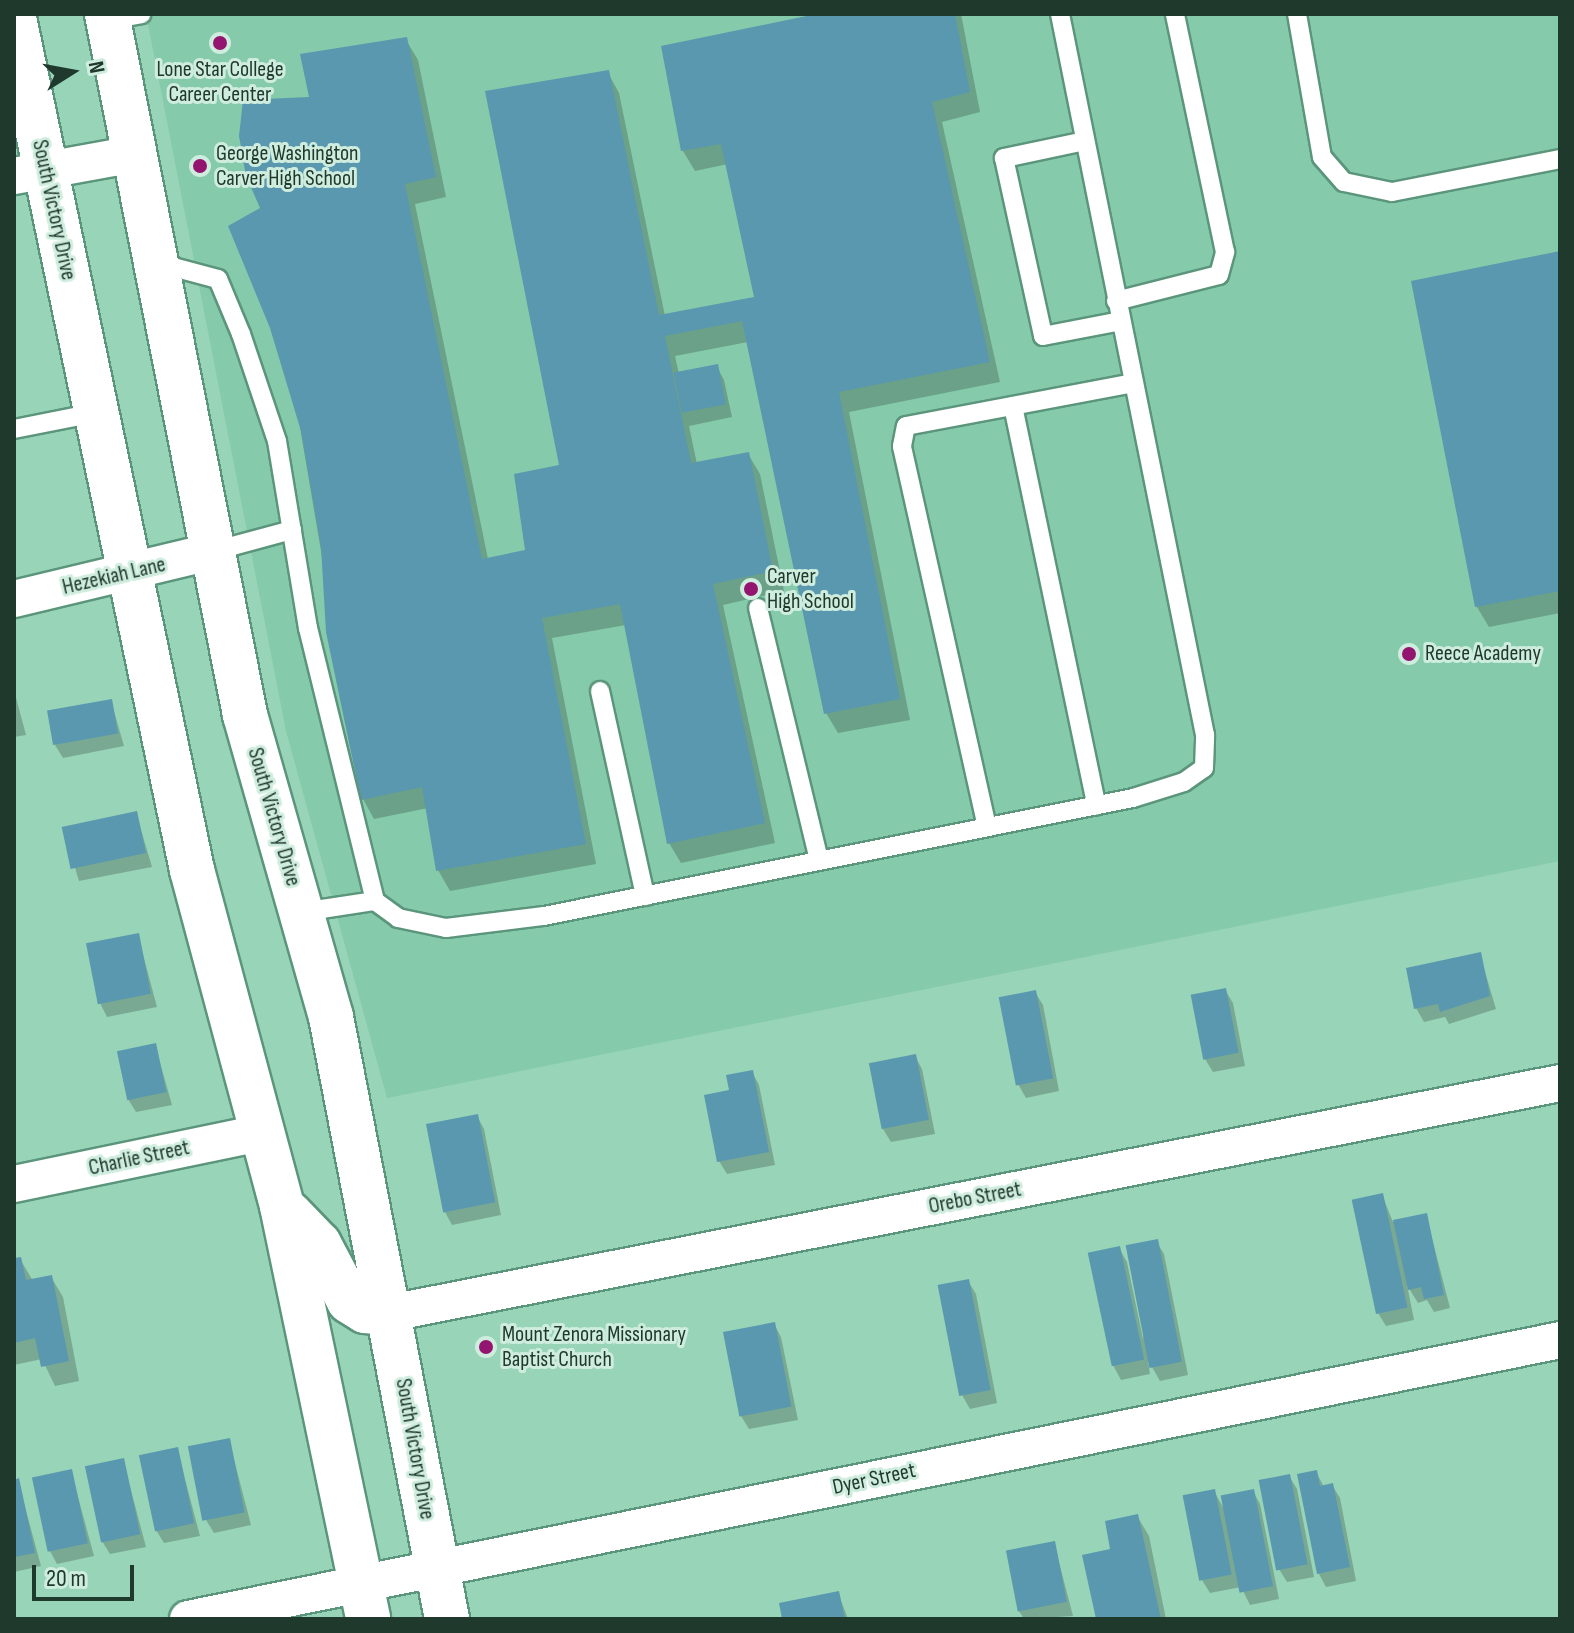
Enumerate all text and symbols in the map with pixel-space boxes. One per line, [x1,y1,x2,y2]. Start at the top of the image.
north arrow [32,32,112,112]
marker: Lone Star College Career Center [211,34,229,52]
place label: Lone Star College Career Center [156,56,284,108]
text: N [82,59,110,76]
street label: South Victory Drive [26,138,82,282]
place label: George Washington Carver High School [216,140,359,192]
marker: George Washington Carver High School [191,157,209,175]
street label: Hezekiah Lane [60,551,168,601]
place label: Carver High School [767,563,854,614]
marker: Carver High School [742,580,760,598]
place label: Reece Academy [1425,641,1541,667]
marker: Reece Academy [1400,645,1418,663]
street label: South Victory Drive [242,745,306,889]
street label: Charlie Street [86,1134,192,1182]
street label: Orebo Street [926,1176,1024,1220]
place label: Mount Zenora Missionary Baptist Church [502,1321,686,1372]
marker: Mount Zenora Missionary Baptist Church [477,1338,495,1356]
street label: South Victory Drive [390,1376,440,1522]
street label: Dyer Street [830,1457,918,1501]
scale bar [36,1549,138,1599]
text: 20 m [46,1564,86,1593]

